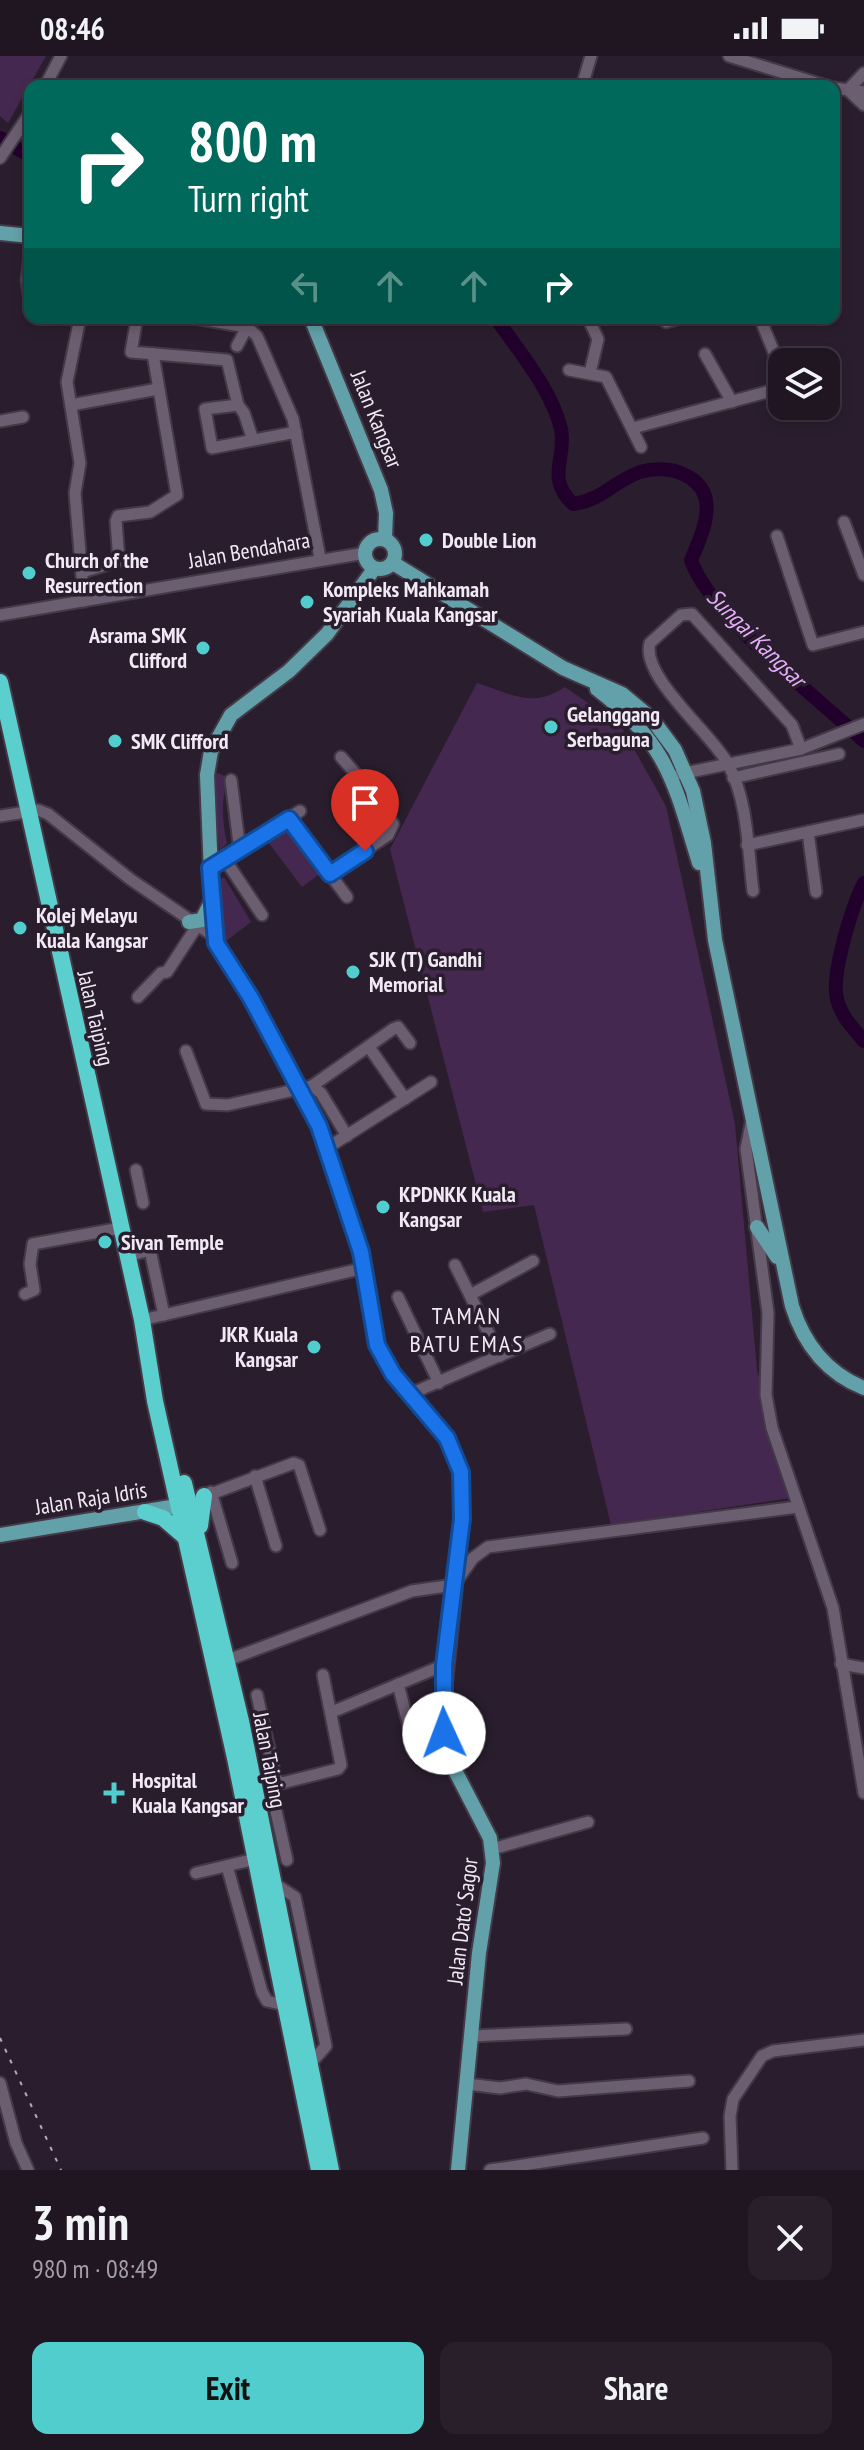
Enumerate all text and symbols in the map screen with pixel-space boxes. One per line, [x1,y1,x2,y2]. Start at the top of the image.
text: 08:46 [40,9,105,48]
text: 800 m [188,105,317,177]
icon: right [56,112,160,216]
text: Turn right [188,175,309,222]
icon: left [284,264,328,308]
icon: ahead [368,264,412,308]
icon: ahead [452,264,496,308]
icon: right [536,264,580,308]
map controls [768,348,840,420]
button: layers [768,348,840,420]
street label: Jalan Kangsar [344,365,409,472]
street label: Jalan Bendahara [185,526,312,575]
place label: Double Lion [442,526,536,554]
marker: Double Lion [417,531,435,549]
place label: Church of the Resurrection [45,546,149,599]
marker: Church of the Resurrection [20,564,38,582]
place label: Kompleks Mahkamah Syariah Kuala Kangsar [323,575,498,628]
water label: Sungai Kangsar [700,582,815,696]
marker: Kompleks Mahkamah Syariah Kuala Kangsar [298,593,316,611]
place label: Asrama SMK Clifford [88,621,188,674]
marker: Asrama SMK Clifford [194,639,212,657]
place label: Gelanggang Serbaguna [567,700,660,753]
marker: Gelanggang Serbaguna [542,718,560,736]
place label: SMK Clifford [131,727,229,755]
marker: SMK Clifford [106,732,124,750]
pin [331,769,399,851]
icon: arrive [343,781,387,825]
place label: Kolej Melayu Kuala Kangsar [36,901,149,954]
marker: Kolej Melayu Kuala Kangsar [11,919,29,937]
place label: SJK (T) Gandhi Memorial [369,945,482,998]
marker: SJK (T) Gandhi Memorial [344,963,362,981]
street label: Jalan Taiping [71,967,121,1068]
place label: KPDNKK Kuala Kangsar [399,1180,516,1233]
marker: KPDNKK Kuala Kangsar [374,1198,392,1216]
place label: Sivan Temple [121,1228,224,1256]
marker: Sivan Temple [96,1233,114,1251]
district label: TAMAN BATU EMAS [410,1300,524,1359]
place label: JKR Kuala Kangsar [219,1320,299,1373]
marker: JKR Kuala Kangsar [305,1338,323,1356]
street label: Jalan Raja Idris [32,1475,149,1521]
position arrow [402,1691,486,1775]
street label: Jalan Taiping [247,1709,293,1810]
place label: Hospital Kuala Kangsar [132,1766,245,1819]
marker: Hospital Kuala Kangsar [103,1782,125,1804]
street label: Jalan Dato' Sagor [440,1856,484,1987]
text: 3 min [32,2191,129,2253]
button: close [748,2196,832,2280]
text: 980 m · 08:49 [32,2252,158,2285]
button: Exit [32,2342,424,2434]
button: Share [440,2342,832,2434]

